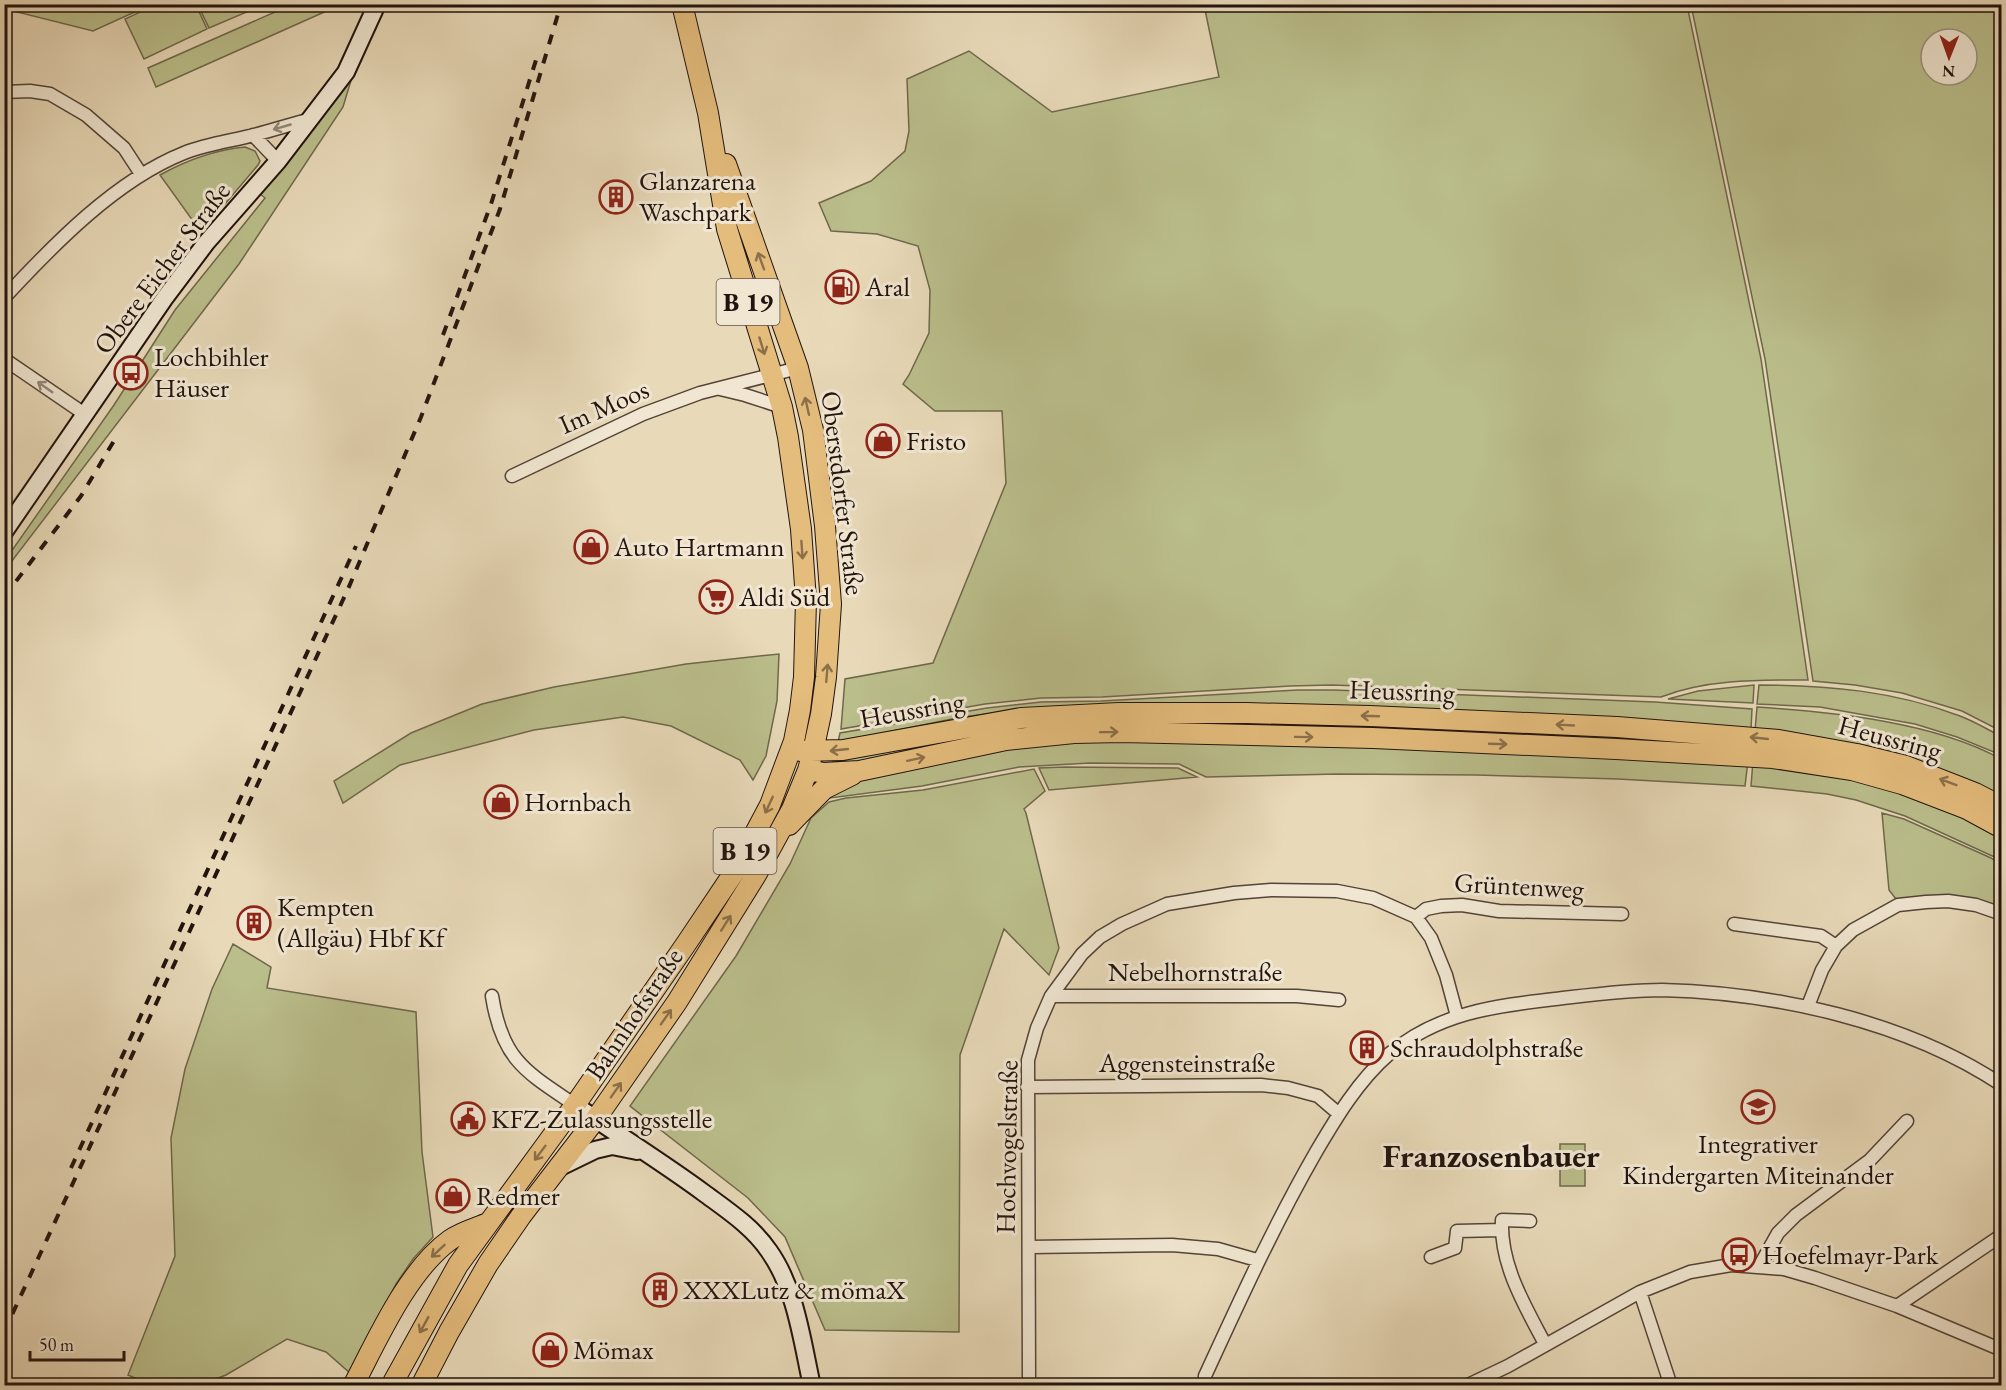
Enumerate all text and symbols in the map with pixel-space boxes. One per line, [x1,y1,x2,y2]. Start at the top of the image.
north arrow [1919,27,1979,87]
text: N [1942,61,1955,82]
one-way arrow [273,122,292,133]
place label: Glanzarena Waschpark [639,163,756,229]
street label: Obere Eicher Straße [85,175,238,361]
building icon: Glanzarena Waschpark [598,179,634,215]
one-way arrow [754,252,765,271]
fuel station icon: Aral [824,269,860,305]
place label: Aral [864,269,910,304]
road number: B 19 [716,279,780,325]
one-way arrow [757,336,768,355]
place label: Lochbihler Häuser [154,339,268,405]
bus stop icon: Lochbihler Häuser [113,355,149,391]
street label: Im Moos [553,371,654,442]
one-way arrow [37,381,54,393]
street label: Oberstdorfer Straße [814,389,873,597]
one-way arrow [801,396,812,416]
shop icon: Fristo [865,423,901,459]
place label: Fristo [906,423,966,458]
shop icon: Auto Hartmann [573,529,609,565]
place label: Auto Hartmann [613,529,785,564]
one-way arrow [797,540,808,560]
supermarket icon: Aldi Süd [698,579,734,615]
place label: Aldi Süd [738,579,831,614]
one-way arrow [821,663,832,683]
street label: Heussring [1349,671,1456,710]
street label: Heussring [857,683,967,736]
street label: Heussring [1835,707,1946,768]
one-way arrow [1360,711,1380,722]
one-way arrow [1555,720,1575,731]
one-way arrow [1098,726,1118,738]
one-way arrow [1293,731,1313,742]
one-way arrow [1750,732,1770,743]
one-way arrow [1488,738,1508,749]
one-way arrow [830,745,850,756]
one-way arrow [906,752,925,764]
one-way arrow [1940,776,1958,787]
shop icon: Hornbach [483,784,519,820]
place label: Hornbach [524,784,632,819]
one-way arrow [763,795,775,813]
road number: B 19 [714,828,777,874]
street label: Grüntenweg [1453,865,1585,906]
place label: Kempten (Allgäu) Hbf Kf [277,889,448,955]
building icon: Kempten (Allgäu) Hbf Kf [236,905,272,941]
one-way arrow [720,915,732,932]
street label: Bahnhofstraße [577,941,691,1086]
street label: Nebelhornstraße [1108,954,1282,989]
one-way arrow [660,1010,672,1026]
building icon: Schraudolphstraße [1349,1030,1385,1066]
place label: Schraudolphstraße [1390,1030,1583,1065]
street label: Aggensteinstraße [1098,1045,1275,1080]
street label: Hochvogelstraße [987,1060,1026,1234]
one-way arrow [610,1082,622,1099]
school or university icon: Integrativer Kindergarten Miteinander [1740,1089,1776,1125]
public building icon: KFZ-Zulassungsstelle [450,1101,486,1137]
place label: KFZ-Zulassungsstelle [491,1101,712,1136]
place label: Integrativer Kindergarten Miteinander [1622,1126,1894,1192]
district label: Franzosenbauer [1382,1134,1600,1177]
one-way arrow [534,1144,547,1160]
shop icon: Redmer [435,1178,471,1214]
place label: Redmer [476,1178,560,1213]
bus stop icon: Hoefelmayr-Park [1721,1237,1757,1273]
place label: Hoefelmayr-Park [1762,1237,1939,1272]
one-way arrow [430,1244,445,1258]
building icon: XXXLutz & mömaX [642,1272,678,1308]
place label: XXXLutz & mömaX [682,1272,905,1307]
one-way arrow [418,1316,429,1334]
scale bar [30,1324,124,1362]
shop icon: Mömax [532,1332,568,1368]
place label: Mömax [573,1332,654,1367]
text: 50 m [39,1333,74,1356]

